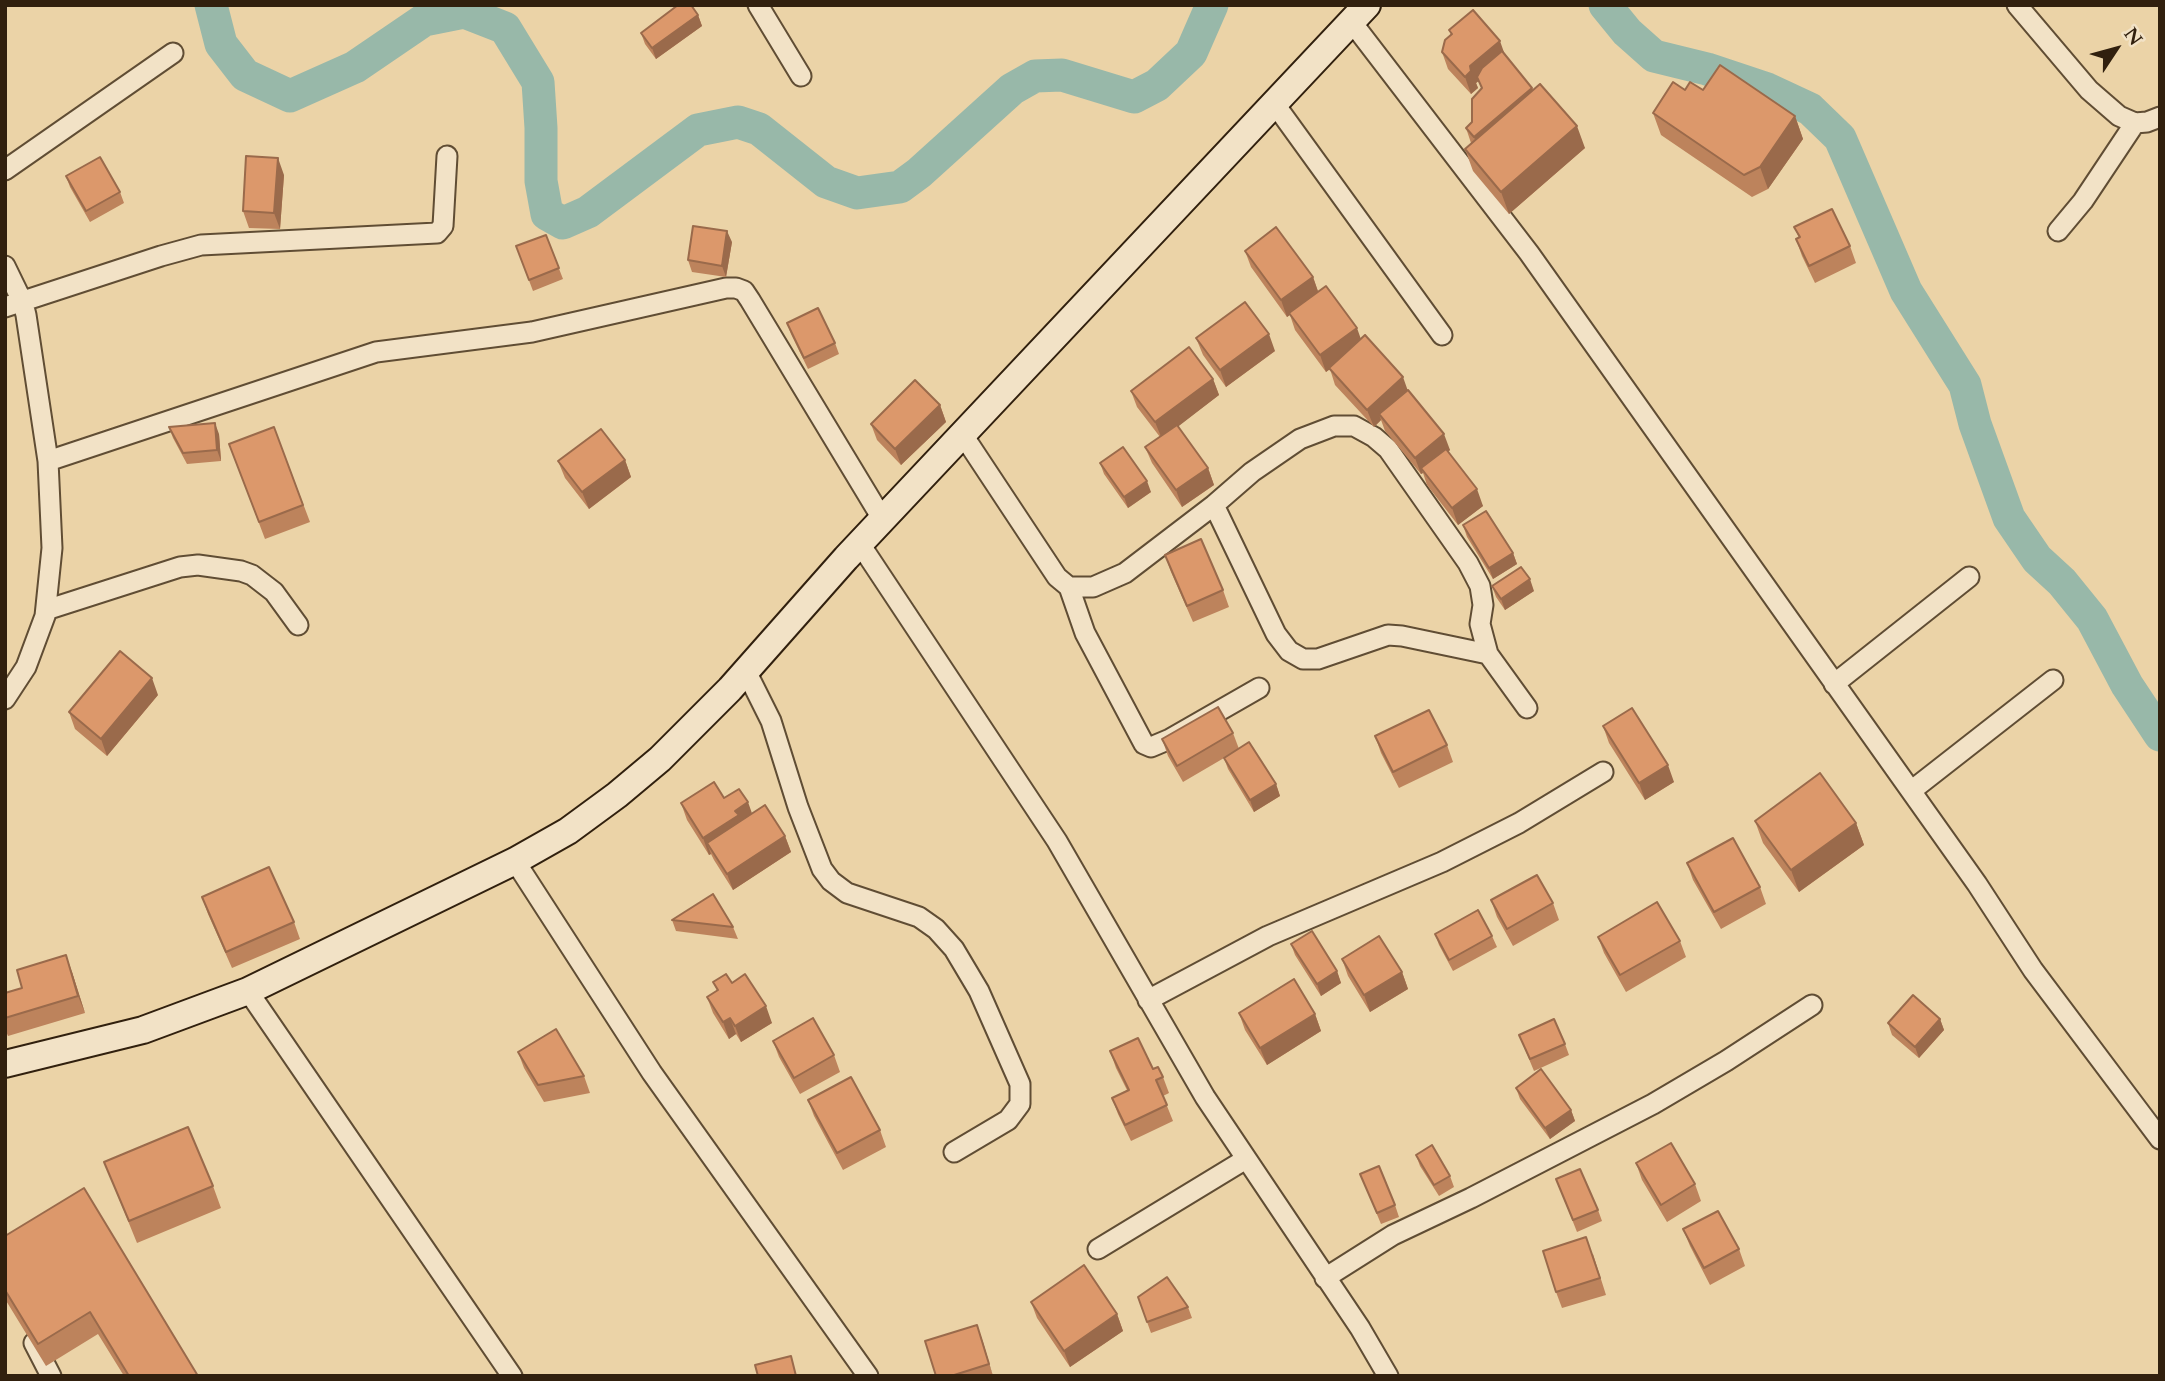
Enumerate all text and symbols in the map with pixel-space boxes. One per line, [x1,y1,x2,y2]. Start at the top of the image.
north arrow [2081,14,2151,84]
text: N [2118,22,2148,51]

